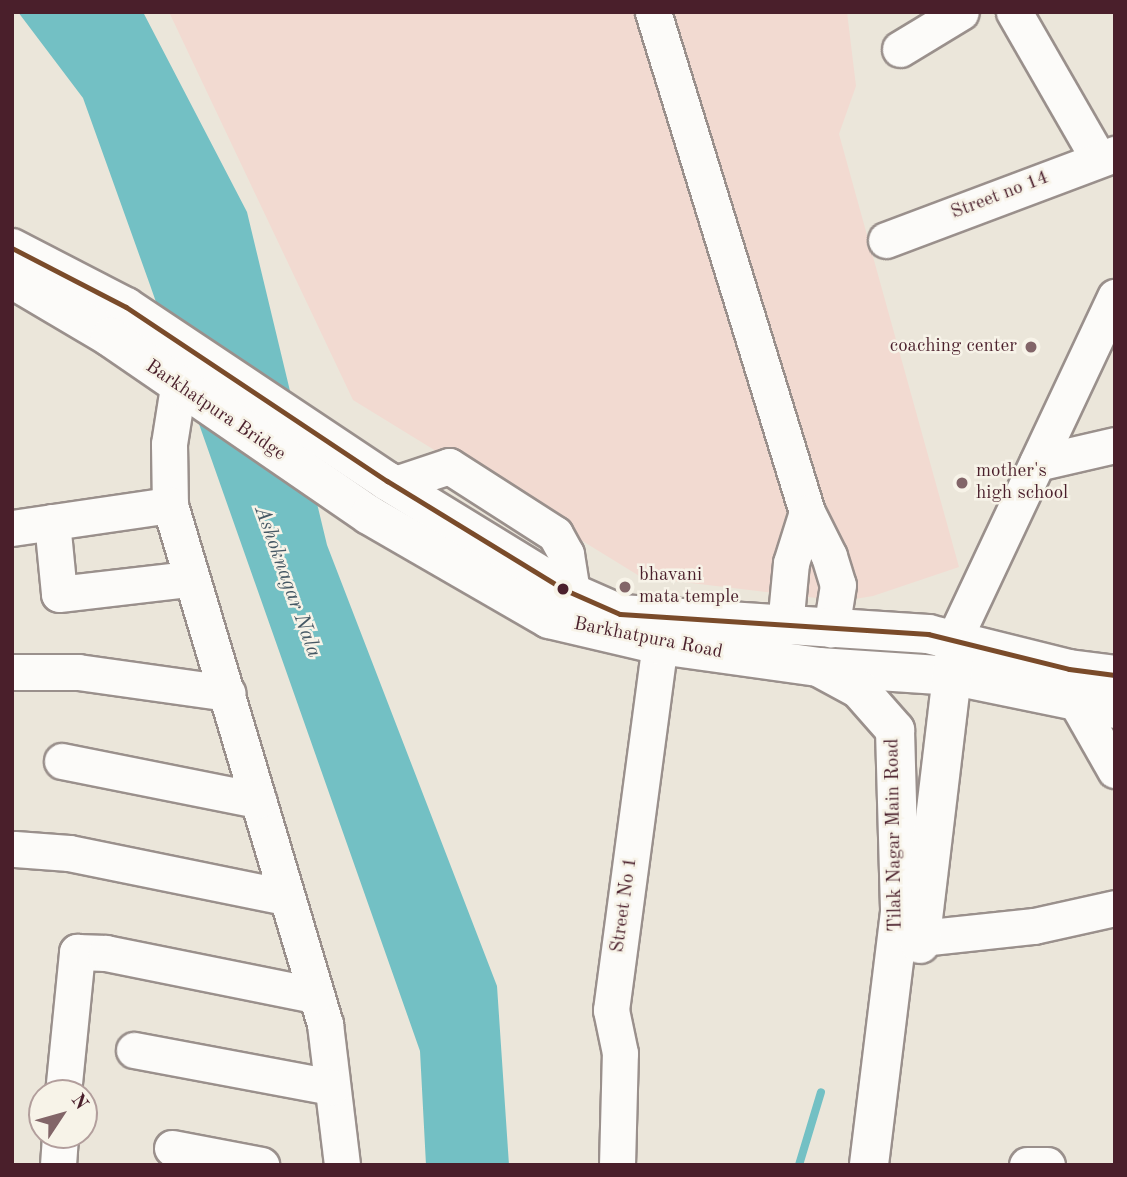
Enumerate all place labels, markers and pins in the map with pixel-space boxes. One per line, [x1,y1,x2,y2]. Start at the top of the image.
place label: coaching center [890,336,1017,358]
marker: coaching center [1023,339,1039,355]
place label: mother's high school [976,461,1068,505]
marker: mother's high school [954,475,970,491]
place label: bhavani mata temple [639,565,739,609]
marker: bhavani mata temple [617,579,633,595]
unlabelled marker [556,582,570,596]

